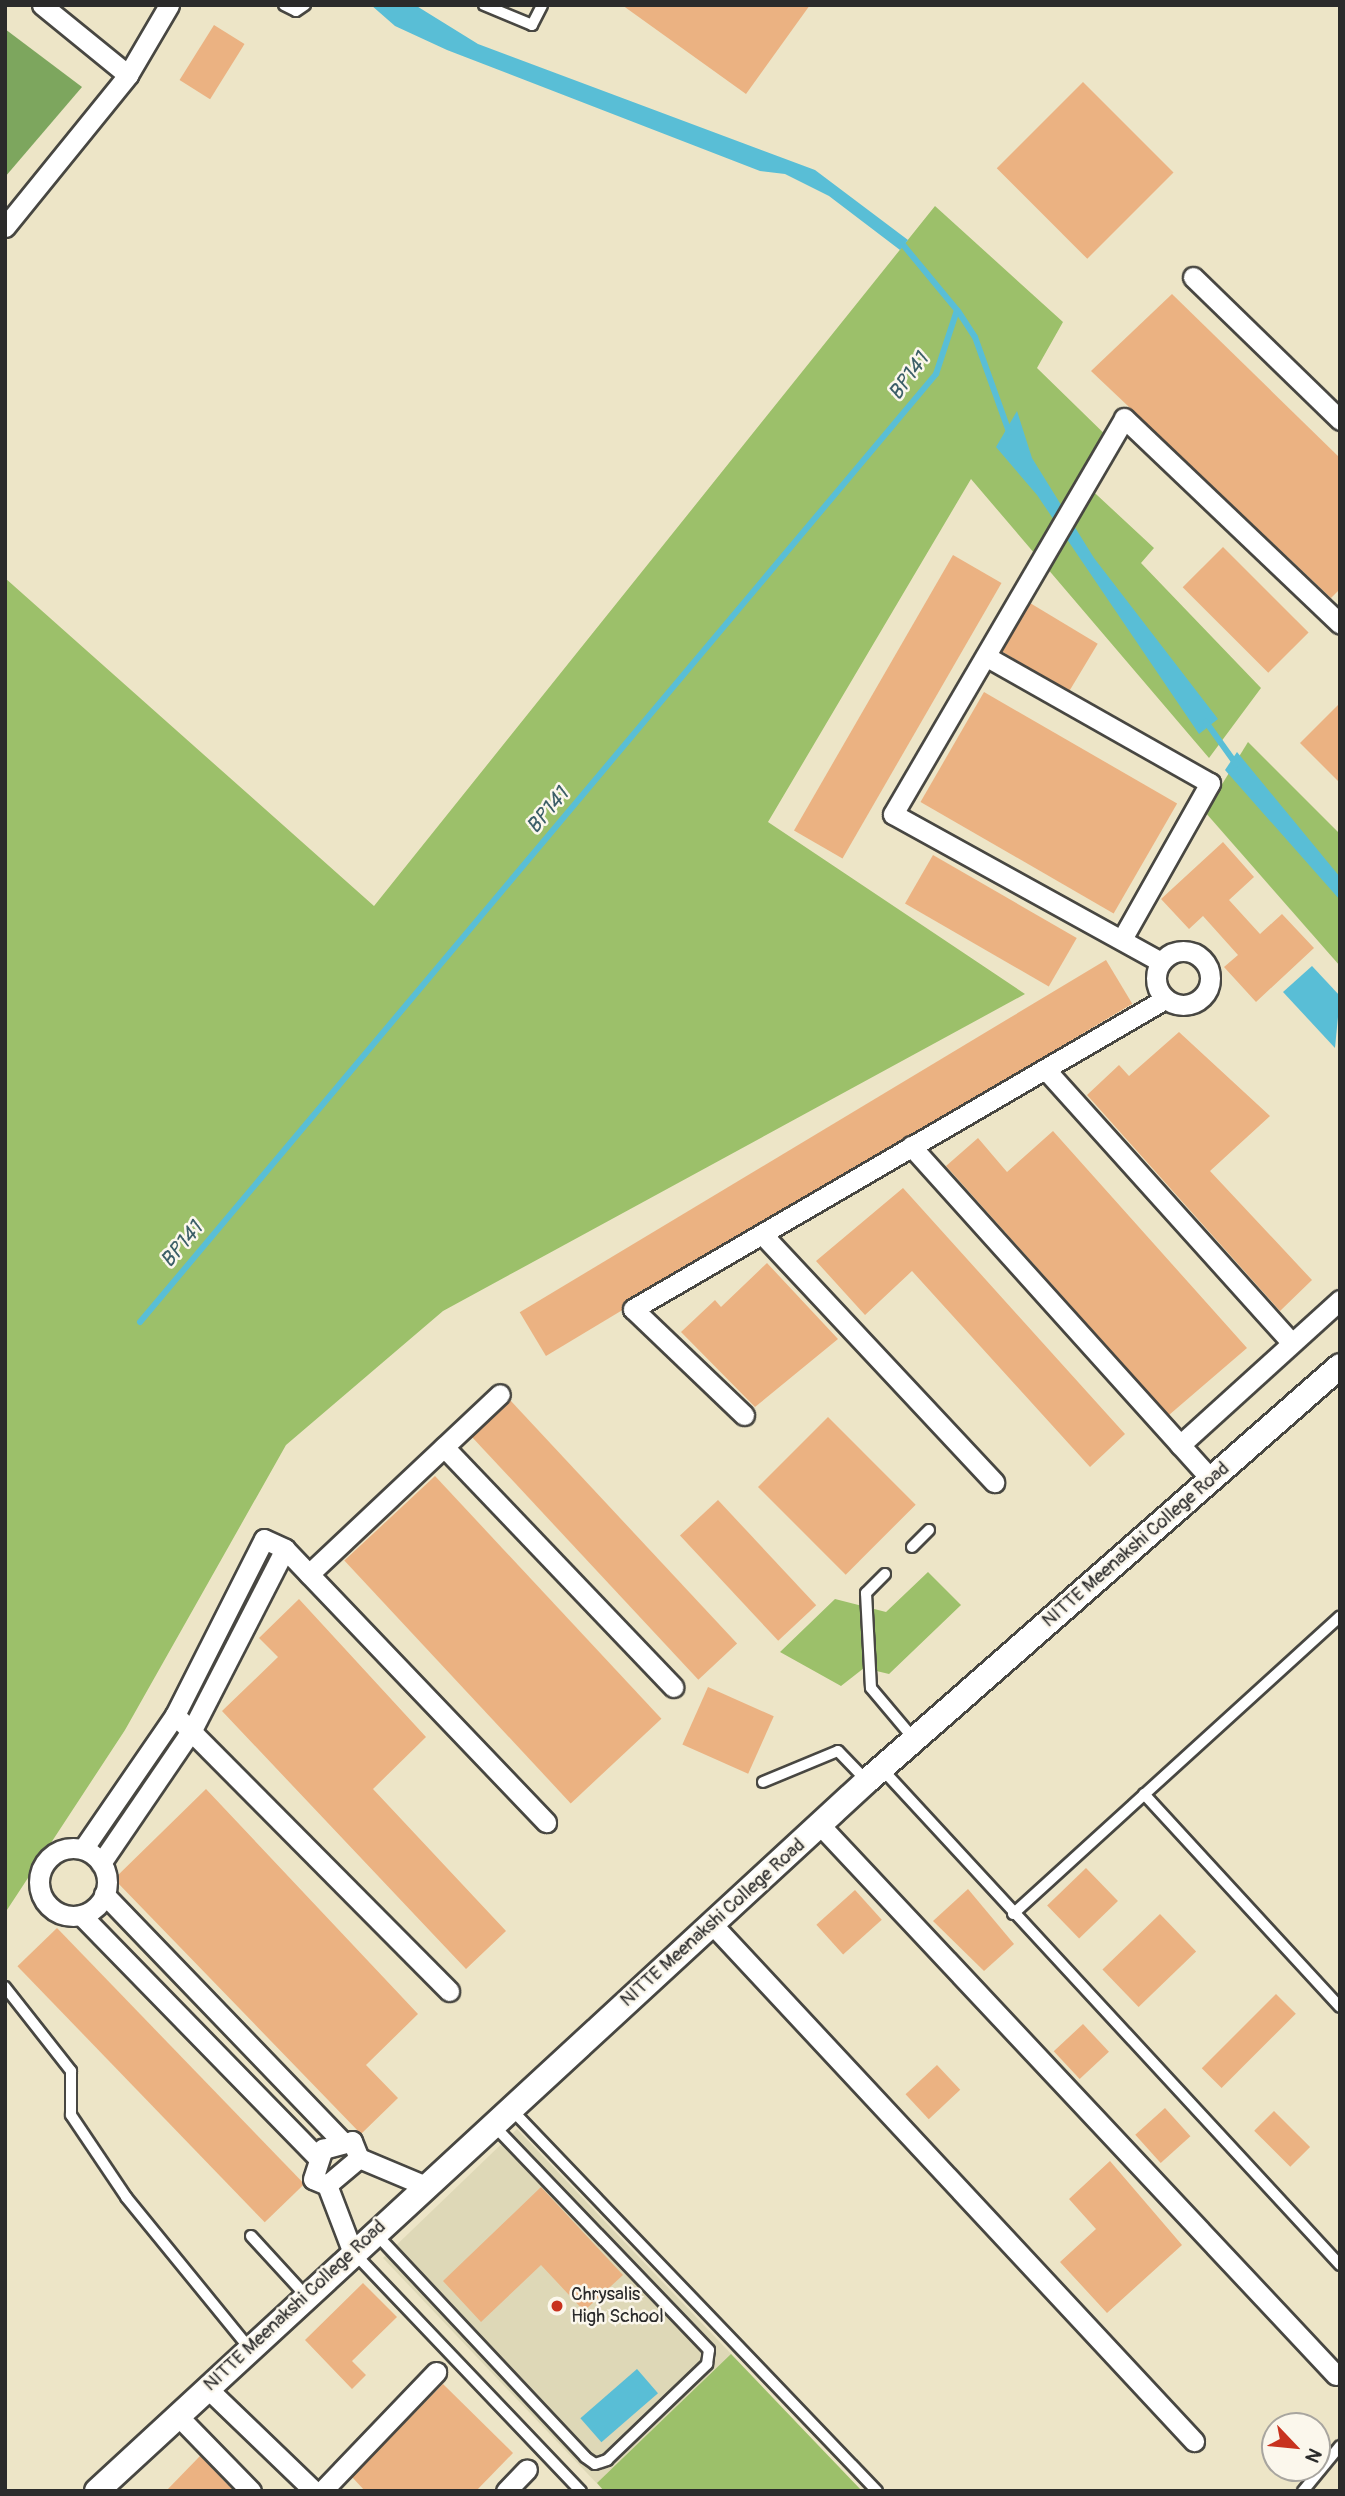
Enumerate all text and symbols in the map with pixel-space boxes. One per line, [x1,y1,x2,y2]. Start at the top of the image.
water label: BP141 [884,349,934,405]
water label: BP141 [522,783,574,839]
water label: BP141 [156,1217,208,1273]
street label: NITTE Meenakshi College Road [1038,1457,1234,1633]
street label: NITTE Meenakshi College Road [616,1834,810,2012]
street label: NITTE Meenakshi College Road [199,2216,391,2396]
place label: Chrysalis High School [571,2284,664,2328]
marker: Chrysalis High School [549,2298,565,2314]
north arrow [1261,2412,1331,2482]
text: N [1299,2444,1327,2466]

